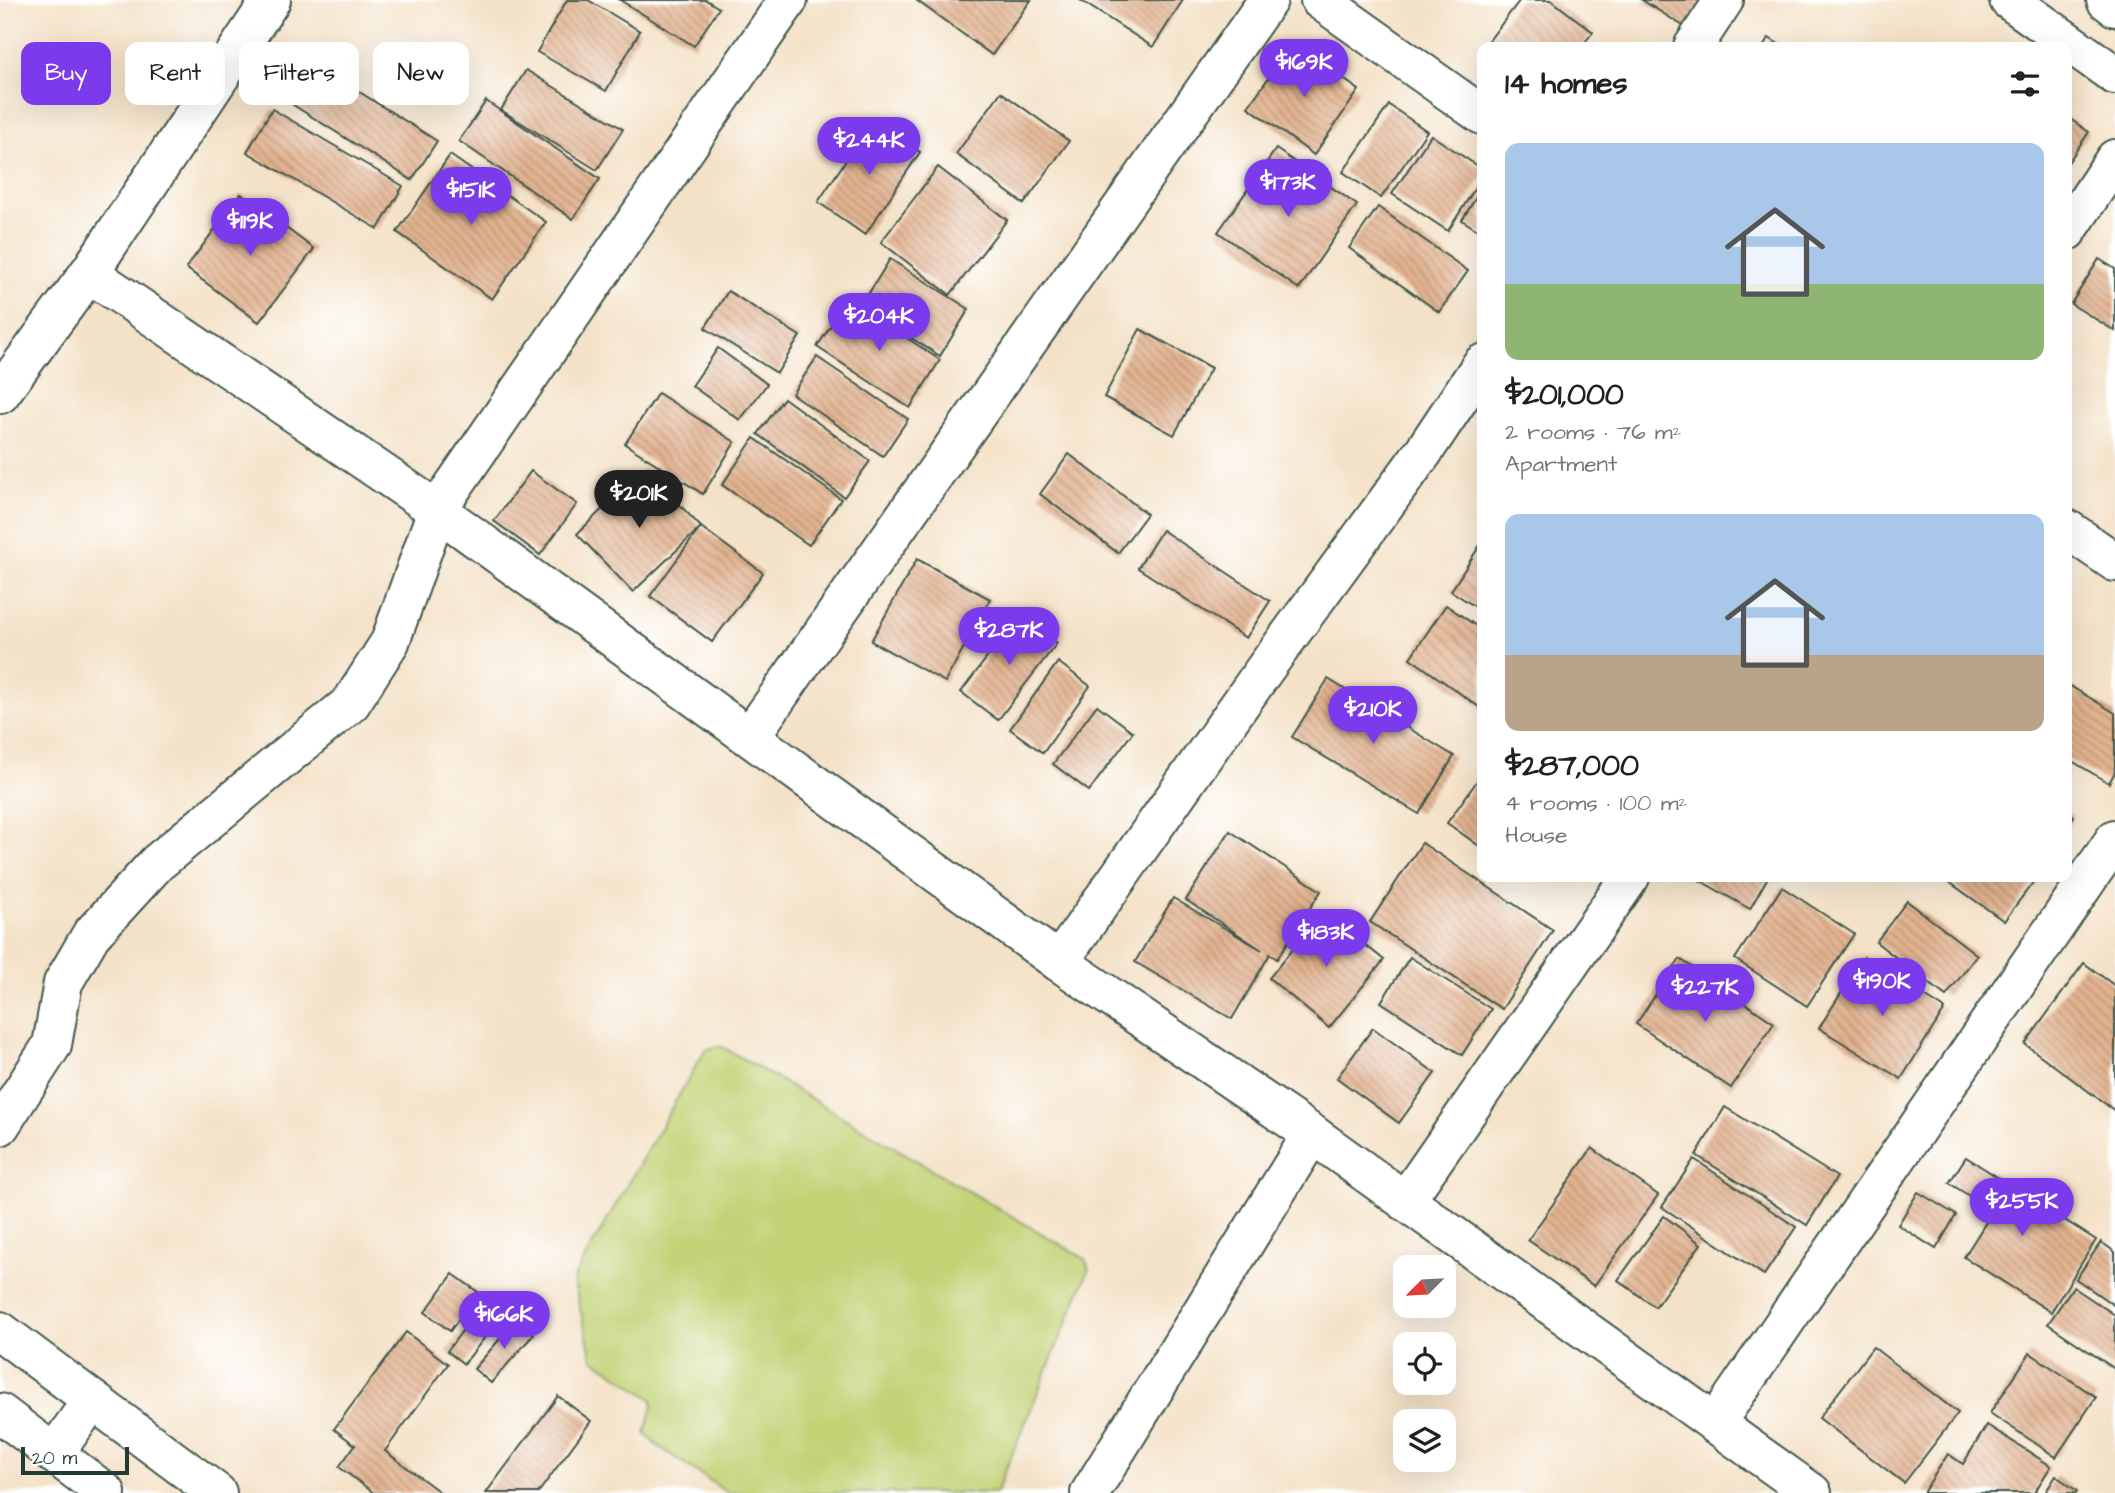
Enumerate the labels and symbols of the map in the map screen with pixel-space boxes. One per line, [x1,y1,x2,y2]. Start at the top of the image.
pin: $169K [1255,40,1353,99]
pin: $244K [820,118,918,177]
pin: $173K [1239,160,1337,219]
pin: $151K [422,168,520,227]
pin: $119K [201,198,299,258]
pin: $204K [830,294,928,353]
pin: $201K [590,470,688,530]
pin: $287K [960,608,1058,667]
pin: $210K [1324,686,1422,746]
pin: $183K [1277,909,1375,969]
pin: $190K [1833,958,1931,1018]
pin: $227K [1656,964,1754,1024]
pin: $255K [1973,1178,2071,1238]
north arrow [1393,1255,1456,1318]
pin: $166K [455,1292,553,1351]
scale bar [21,1444,130,1476]

